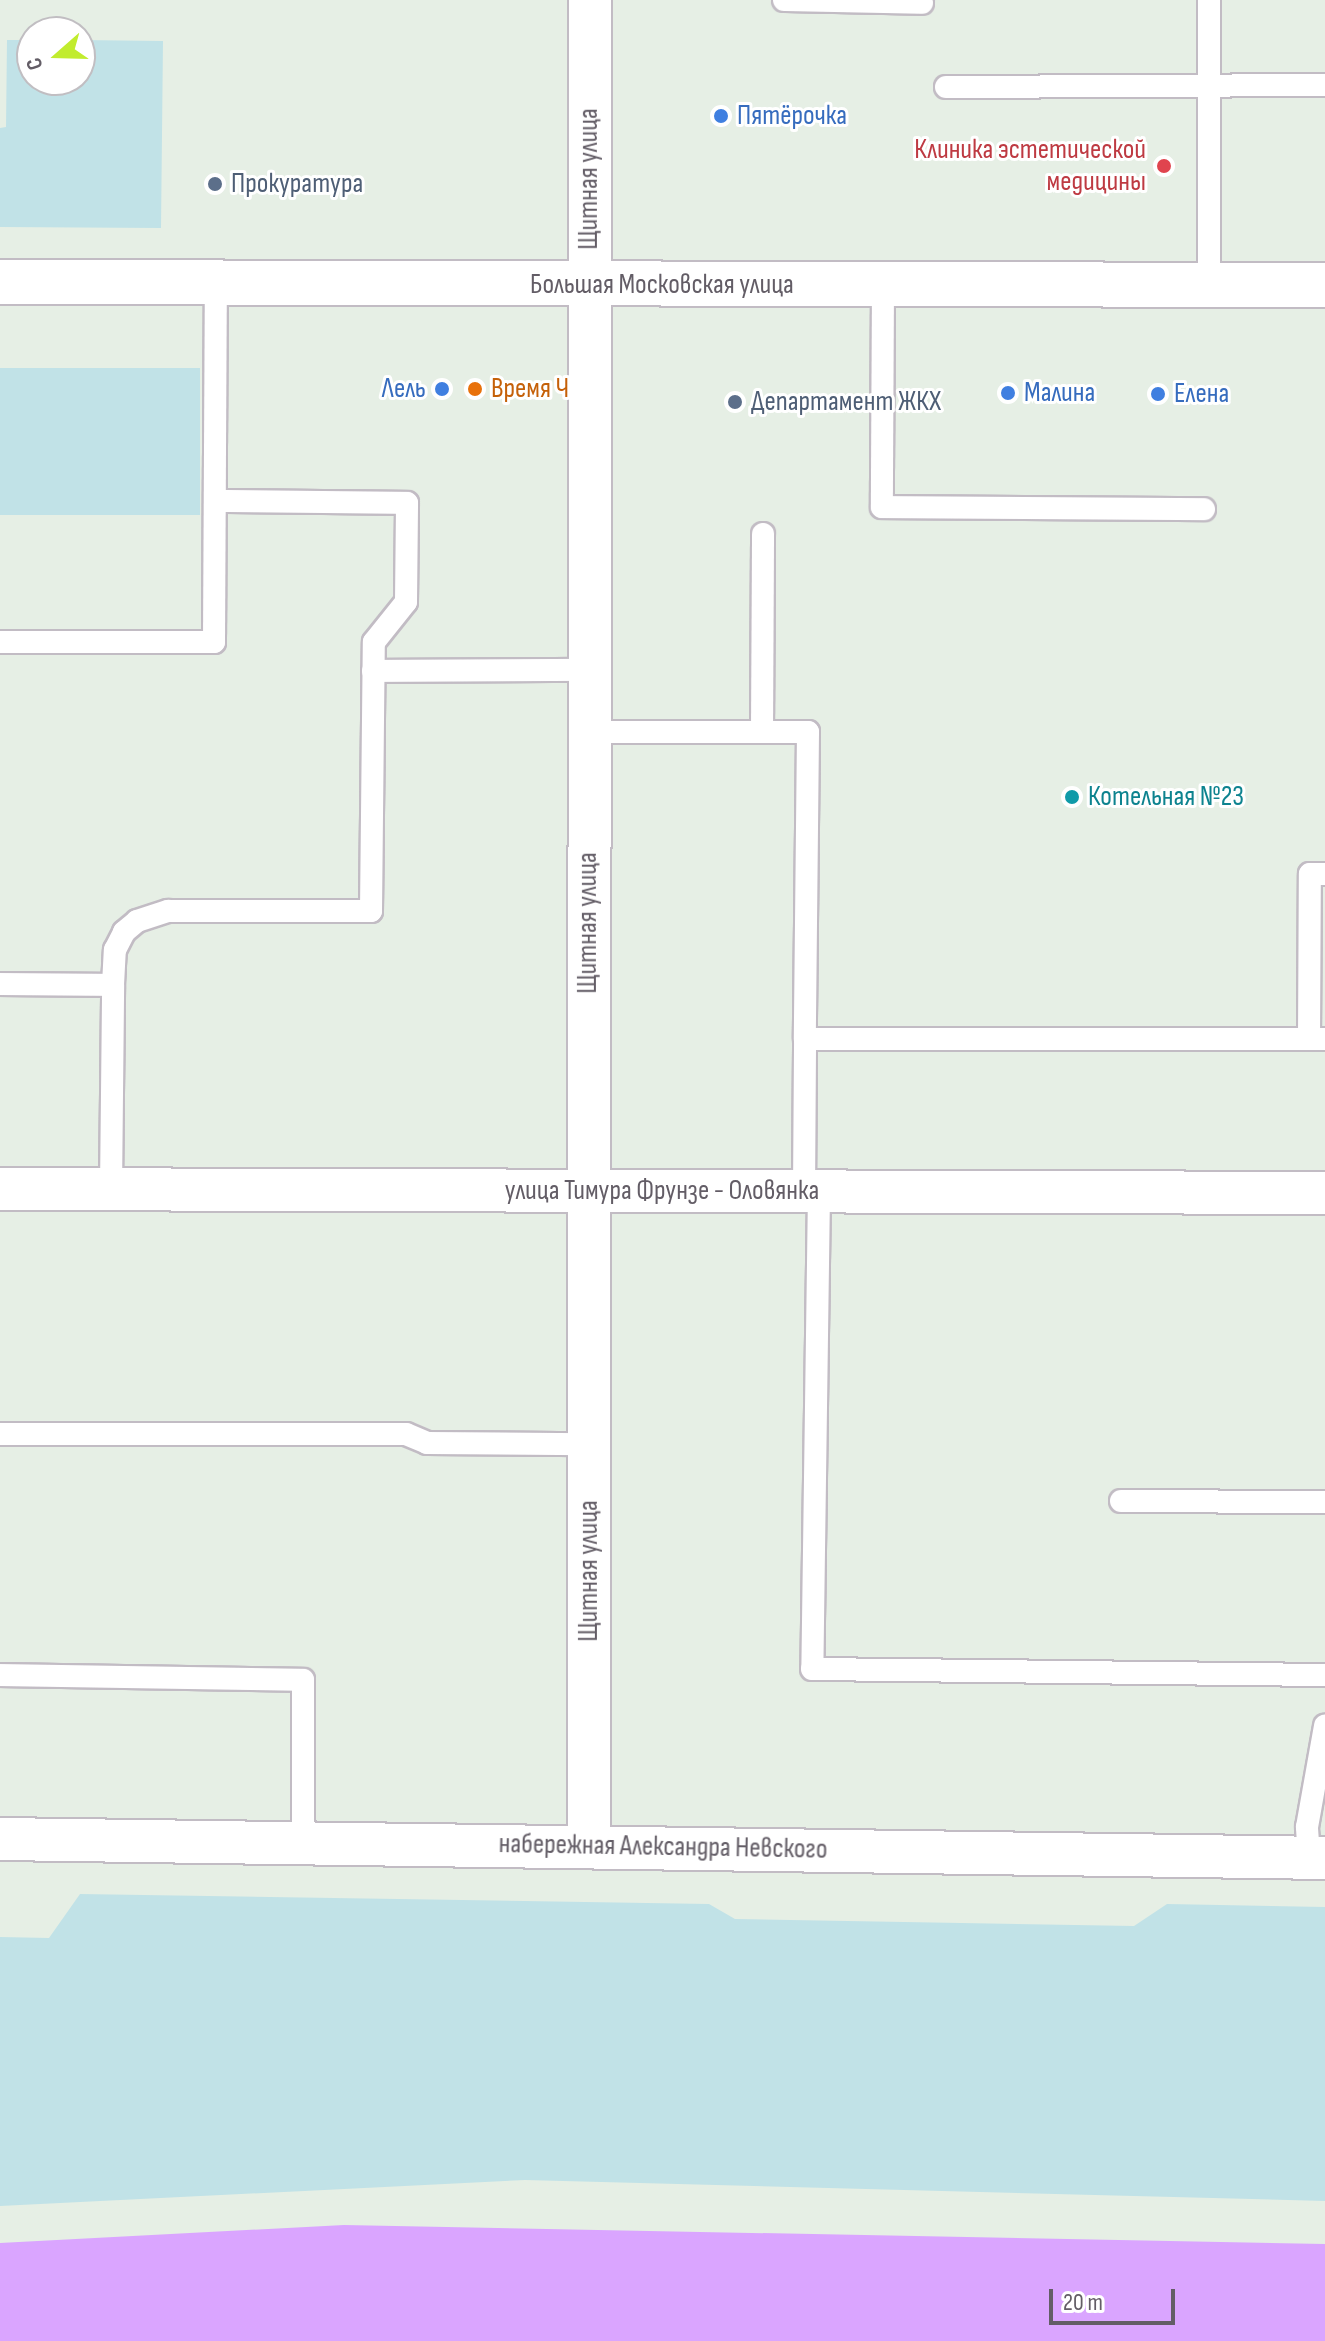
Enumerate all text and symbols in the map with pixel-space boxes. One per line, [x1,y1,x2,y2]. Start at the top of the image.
north arrow [16,16,96,96]
text: С [20,54,49,74]
place label: Пятёрочка [737,99,847,133]
marker: Пятёрочка [712,107,730,125]
street label: Щитная улица [572,108,606,250]
place label: Клиника эстетической медицины [914,133,1146,199]
marker: Клиника эстетической медицины [1153,155,1175,177]
place label: Прокуратура [231,167,363,201]
marker: Прокуратура [206,175,224,193]
street label: Большая Московская улица [530,268,794,302]
place label: Лель [382,372,426,406]
place label: Время Ч [491,372,569,406]
place label: Малина [1024,376,1095,410]
place label: Елена [1174,377,1229,411]
marker: Лель [433,380,451,398]
marker: Время Ч [466,380,484,398]
marker: Малина [999,384,1017,402]
place label: Департамент ЖКХ [751,385,941,419]
marker: Елена [1149,385,1167,403]
marker: Департамент ЖКХ [726,393,744,411]
place label: Котельная №23 [1088,780,1244,814]
marker: Котельная №23 [1063,788,1081,806]
street label: Щитная улица [571,852,605,994]
street label: улица Тимура Фрунзе - Оловянка [505,1174,819,1208]
street label: Щитная улица [572,1500,606,1642]
street label: набережная Александра Невского [498,1827,828,1867]
scale bar [1053,2273,1179,2323]
text: 20 m [1063,2288,1103,2317]

